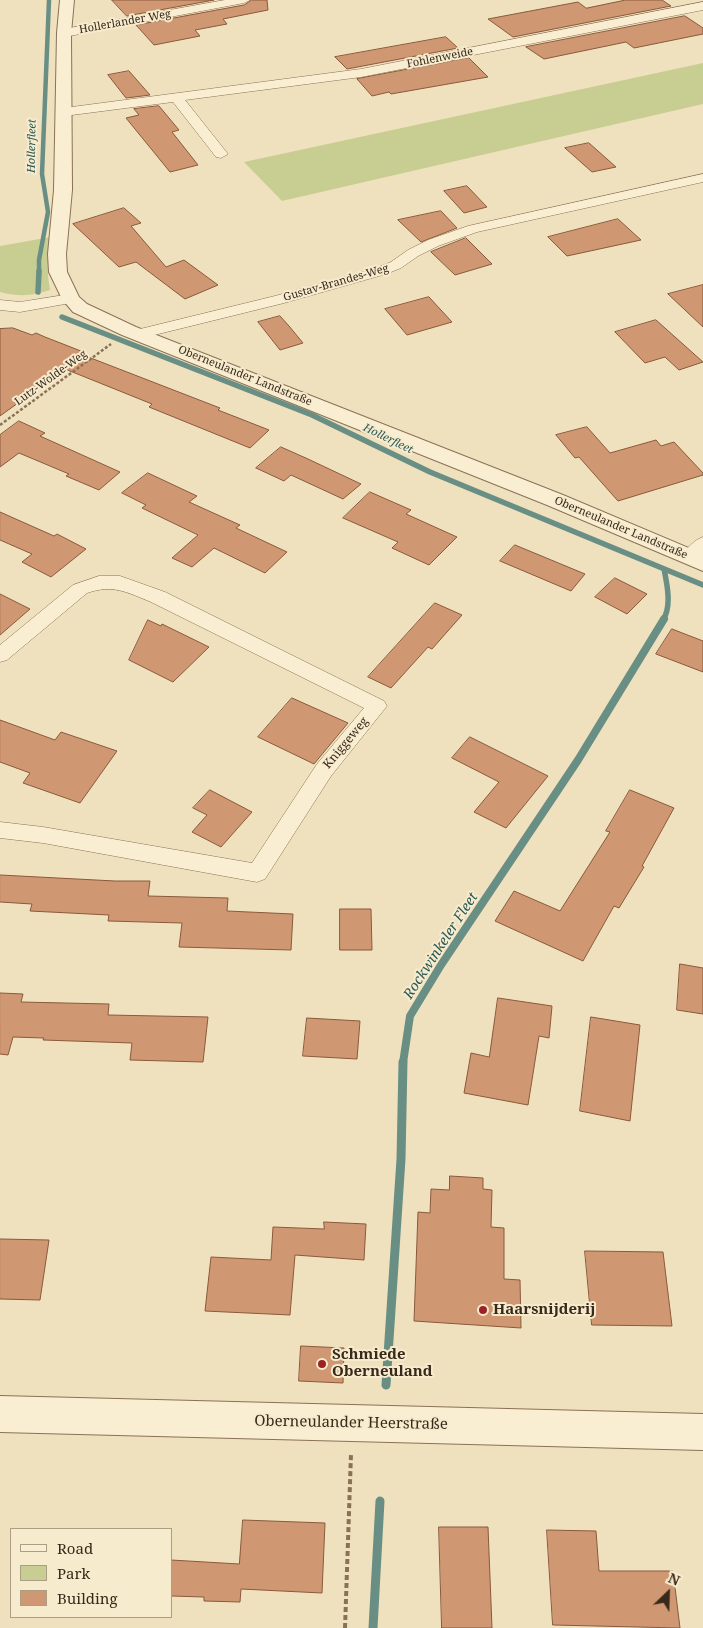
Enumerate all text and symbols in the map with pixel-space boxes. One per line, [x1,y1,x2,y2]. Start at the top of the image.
street label: Hollerlander Weg [78,7,172,37]
street label: Fohlenweide [406,45,474,71]
water label: Hollerfleet [25,119,39,173]
street label: Gustav-Brandes-Weg [282,262,390,304]
street label: Oberneulander Landstraße [176,343,314,409]
street label: Lutz-Wolde-Weg [12,347,90,409]
water label: Hollerfleet [361,421,415,457]
street label: Oberneulander Landstraße [553,494,689,562]
street label: Kniggeweg [320,714,372,772]
water label: Rockwinkeler Fleet [400,890,482,1002]
place label: Haarsnijderij [493,1301,595,1319]
marker: Haarsnijderij [477,1304,489,1316]
place label: Schmiede Oberneuland [332,1346,433,1381]
marker: Schmiede Oberneuland [316,1358,328,1370]
street label: Oberneulander Heerstraße [254,1412,448,1434]
legend [10,1528,172,1618]
text: Road [57,1538,93,1558]
text: Park [57,1563,90,1583]
north arrow [643,1568,693,1618]
text: N [665,1568,683,1590]
text: Building [57,1588,118,1608]

